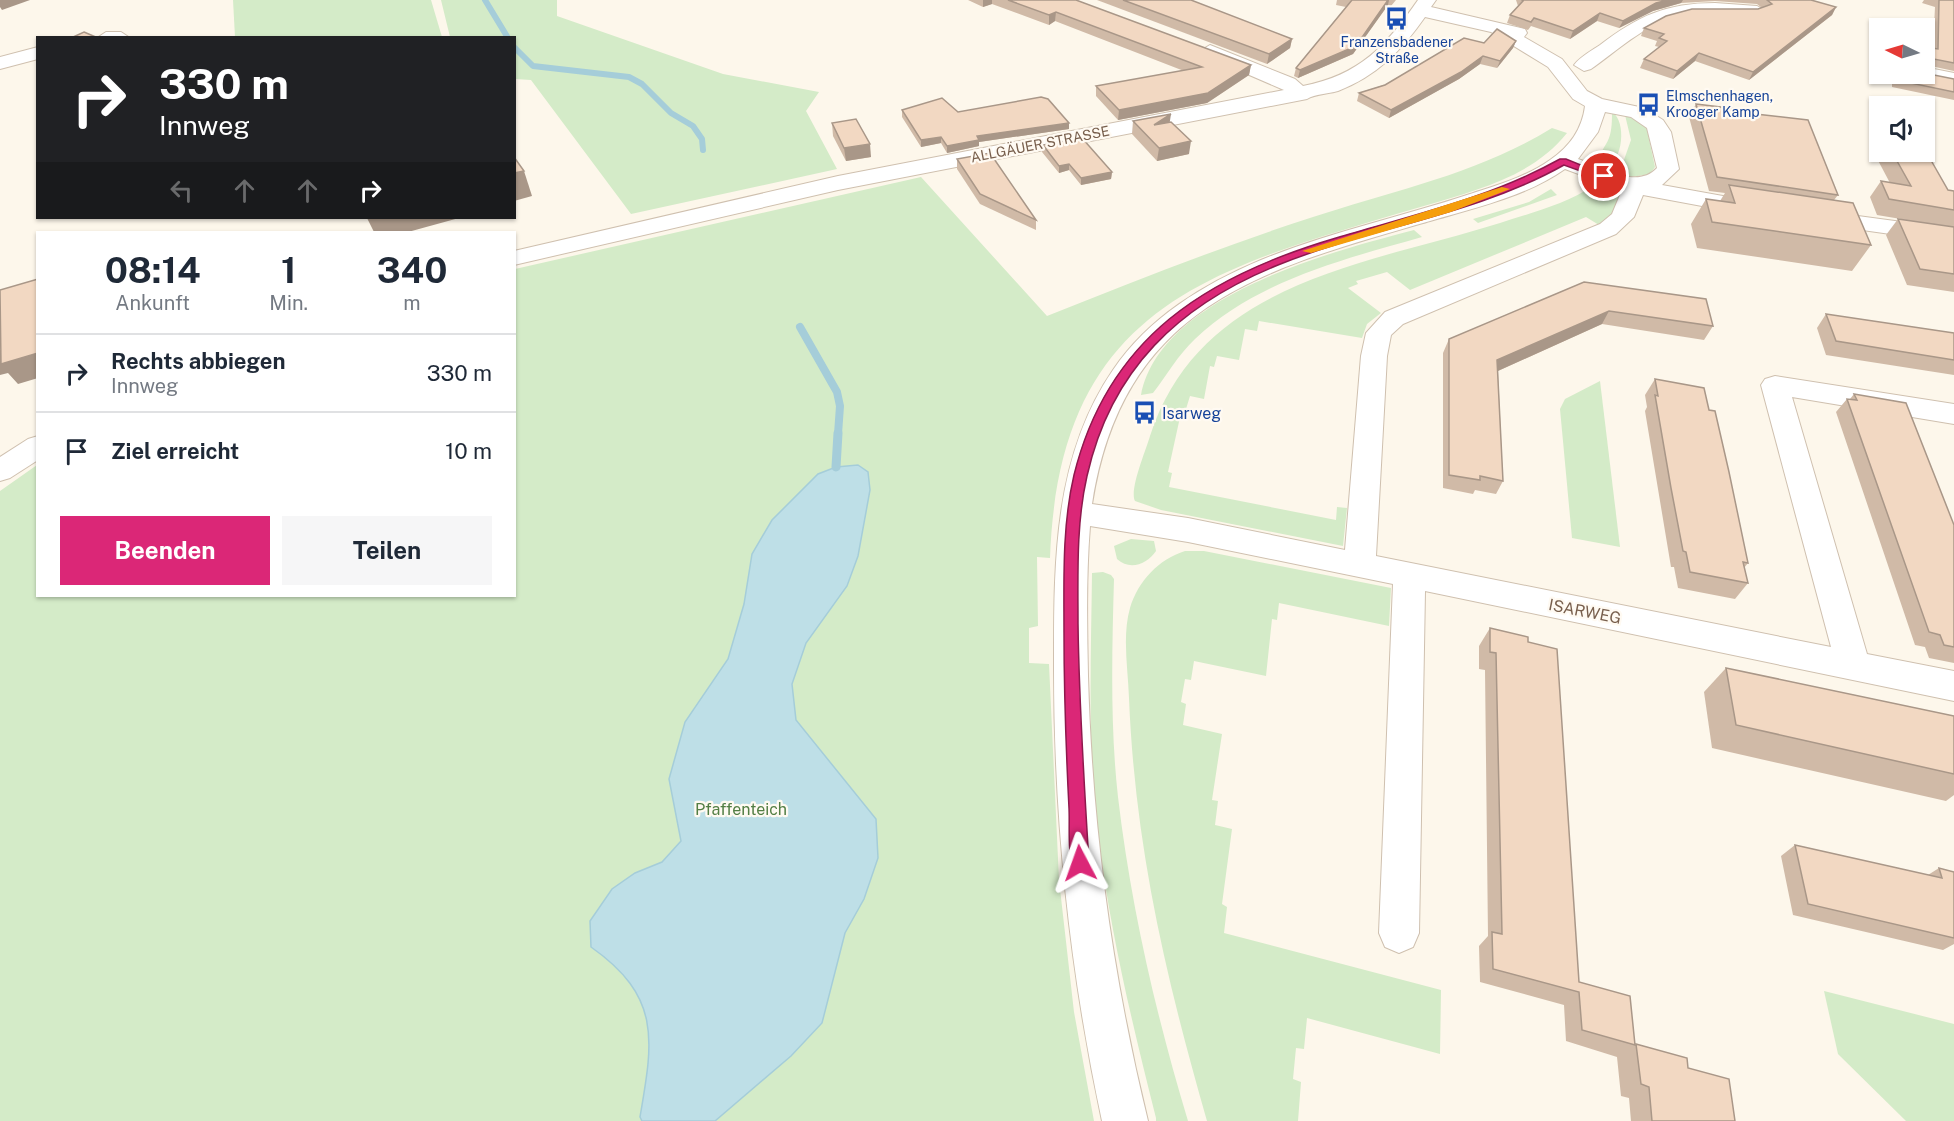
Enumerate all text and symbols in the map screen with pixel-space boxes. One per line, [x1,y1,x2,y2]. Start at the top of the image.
bus stop icon: Franzensbadener Straße [1384,5,1410,31]
north arrow [1869,18,1935,84]
map controls [1869,18,1935,162]
place label: Franzensbadener Straße [1341,34,1453,66]
text: 330 m [159,59,289,108]
icon: right [60,60,138,138]
place label: Elmschenhagen, Krooger Kamp [1666,88,1773,120]
bus stop icon: Elmschenhagen, Krooger Kamp [1635,91,1661,117]
button: sound [1869,96,1935,162]
text: Innweg [159,109,250,141]
street label: ALLGÄUER STRASSE [969,121,1111,165]
pin [1578,150,1629,201]
icon: arrive [1587,159,1620,192]
icon: left [165,174,198,207]
icon: ahead [228,174,261,207]
icon: ahead [291,174,324,207]
icon: right [354,174,387,207]
text: 08:14 [105,249,201,291]
text: 1 [281,249,296,291]
text: 340 [377,249,447,291]
text: Ankunft [115,291,190,315]
text: Min. [269,291,308,315]
text: m [403,291,421,315]
text: Rechts abbiegen [111,348,286,374]
icon: right [60,357,93,390]
text: 330 m [427,360,492,386]
text: Innweg [111,374,179,398]
bus stop icon: Isarweg [1131,400,1157,426]
place label: Isarweg [1162,404,1221,423]
icon: arrive [60,435,93,468]
text: Ziel erreicht [111,438,239,464]
text: 10 m [445,438,492,464]
button: Beenden [60,516,270,585]
button: Teilen [282,516,492,585]
street label: ISARWEG [1547,595,1623,628]
park label: Pfaffenteich [695,800,787,819]
position arrow [1048,831,1112,895]

